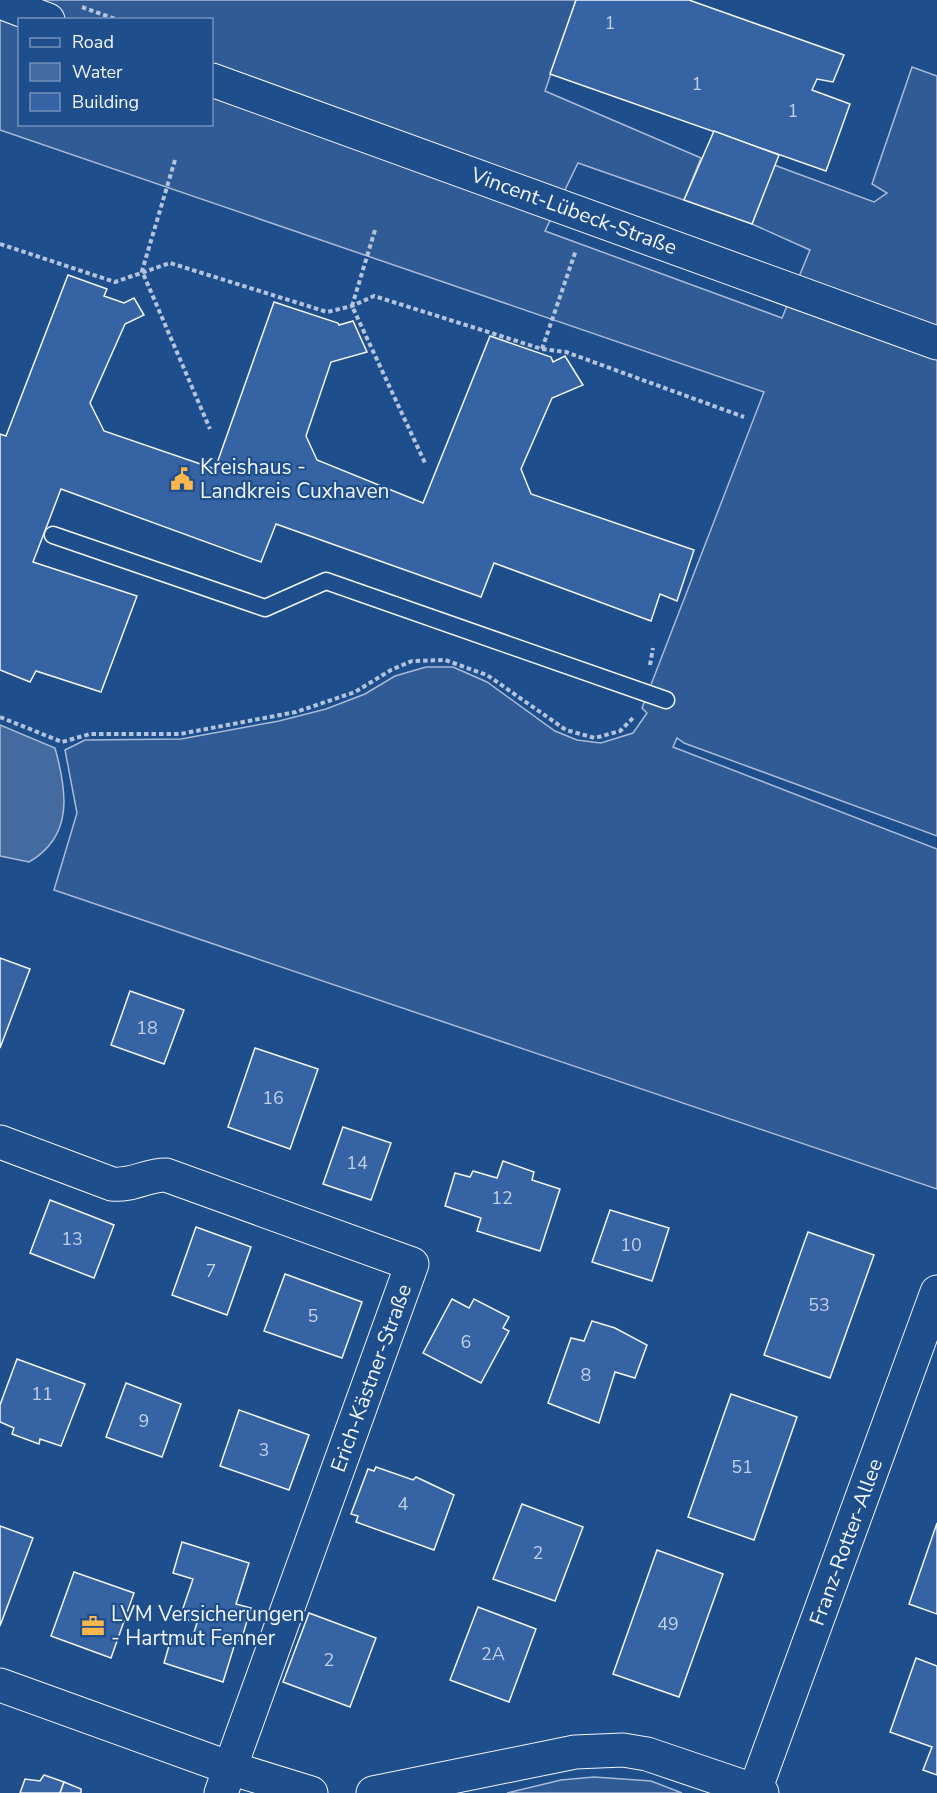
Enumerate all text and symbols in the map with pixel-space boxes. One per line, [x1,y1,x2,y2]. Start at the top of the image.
house number: 1 [605,11,615,35]
legend [18,18,213,126]
text: Road [72,30,114,54]
text: Water [72,60,123,84]
house number: 1 [692,72,702,96]
text: Building [72,90,139,114]
house number: 1 [788,99,798,123]
street label: Vincent-Lübeck-Straße [466,160,681,261]
place label: Kreishaus - Landkreis Cuxhaven [200,453,390,505]
public building icon: Kreishaus - Landkreis Cuxhaven [169,466,195,492]
house number: 18 [136,1016,158,1040]
house number: 16 [262,1086,284,1110]
house number: 14 [346,1151,368,1175]
house number: 12 [491,1186,513,1210]
house number: 13 [61,1227,83,1251]
house number: 10 [620,1233,642,1257]
house number: 7 [206,1259,216,1283]
street label: Erich-Kästner-Straße [324,1280,418,1476]
house number: 53 [808,1293,830,1317]
house number: 5 [308,1304,318,1328]
house number: 6 [461,1330,471,1354]
house number: 8 [581,1363,591,1387]
house number: 11 [31,1382,53,1406]
house number: 9 [139,1409,149,1433]
house number: 3 [259,1438,269,1462]
house number: 51 [731,1455,753,1479]
street label: Franz-Rotter-Allee [803,1455,889,1629]
house number: 4 [398,1492,409,1516]
house number: 2 [533,1541,543,1565]
place label: LVM Versicherungen - Hartmut Fenner [111,1600,304,1652]
house number: 49 [657,1612,679,1636]
office icon: LVM Versicherungen - Hartmut Fenner [80,1613,106,1639]
house number: 2A [481,1642,505,1666]
house number: 2 [324,1648,334,1672]

